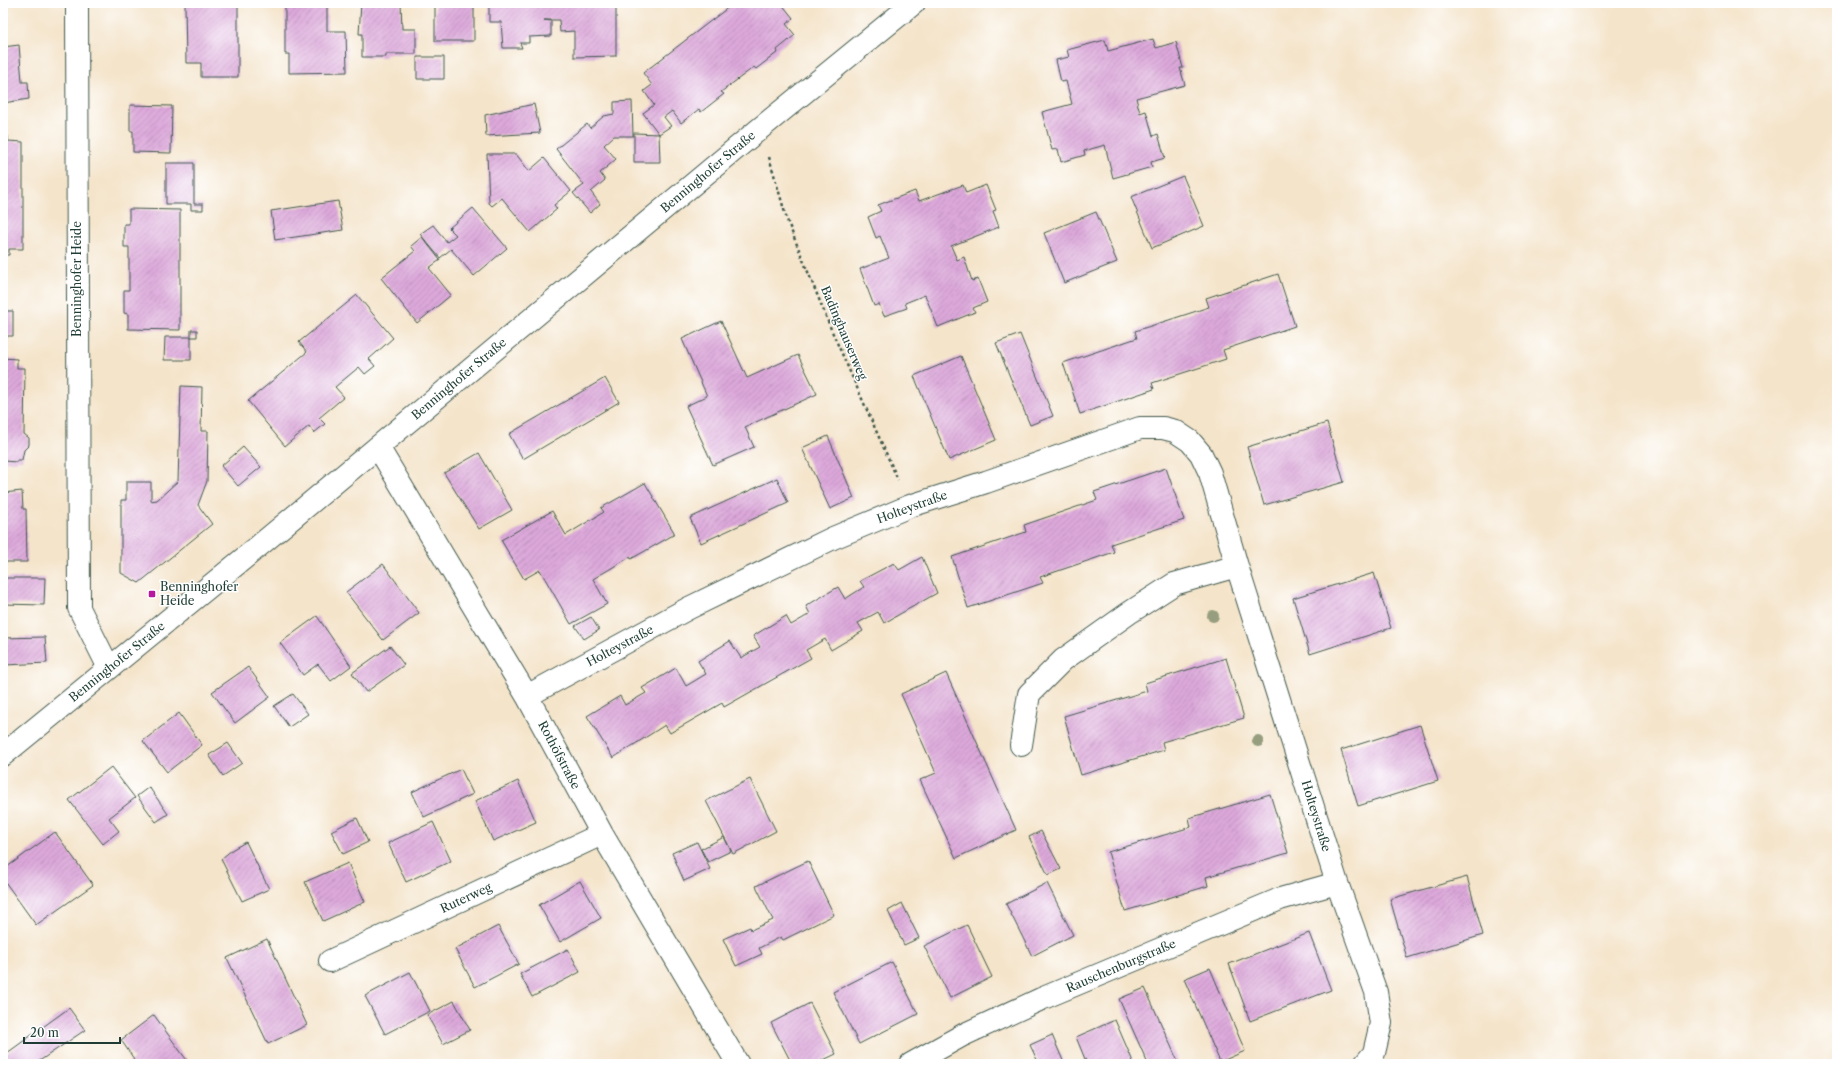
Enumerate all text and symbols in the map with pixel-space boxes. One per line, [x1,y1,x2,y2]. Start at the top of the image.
street label: Benninghofer Straße [657,127,758,216]
street label: Benninghofer Heide [69,221,84,337]
street label: Badinghauserweg [818,284,871,383]
street label: Benninghofer Straße [408,334,509,423]
street label: Holteystraße [875,487,949,526]
place label: Benninghofer Heide [160,579,238,608]
marker: Benninghofer Heide [147,589,157,599]
street label: Benninghofer Straße [66,618,168,705]
street label: Holteystraße [584,621,656,670]
street label: Rothöfstraße [535,718,584,792]
street label: Holteystraße [1299,778,1335,854]
street label: Ruterweg [438,879,494,916]
street label: Rauschenburgstraße [1064,936,1178,995]
scale bar [24,1019,120,1045]
text: 20 m [30,1025,59,1040]

